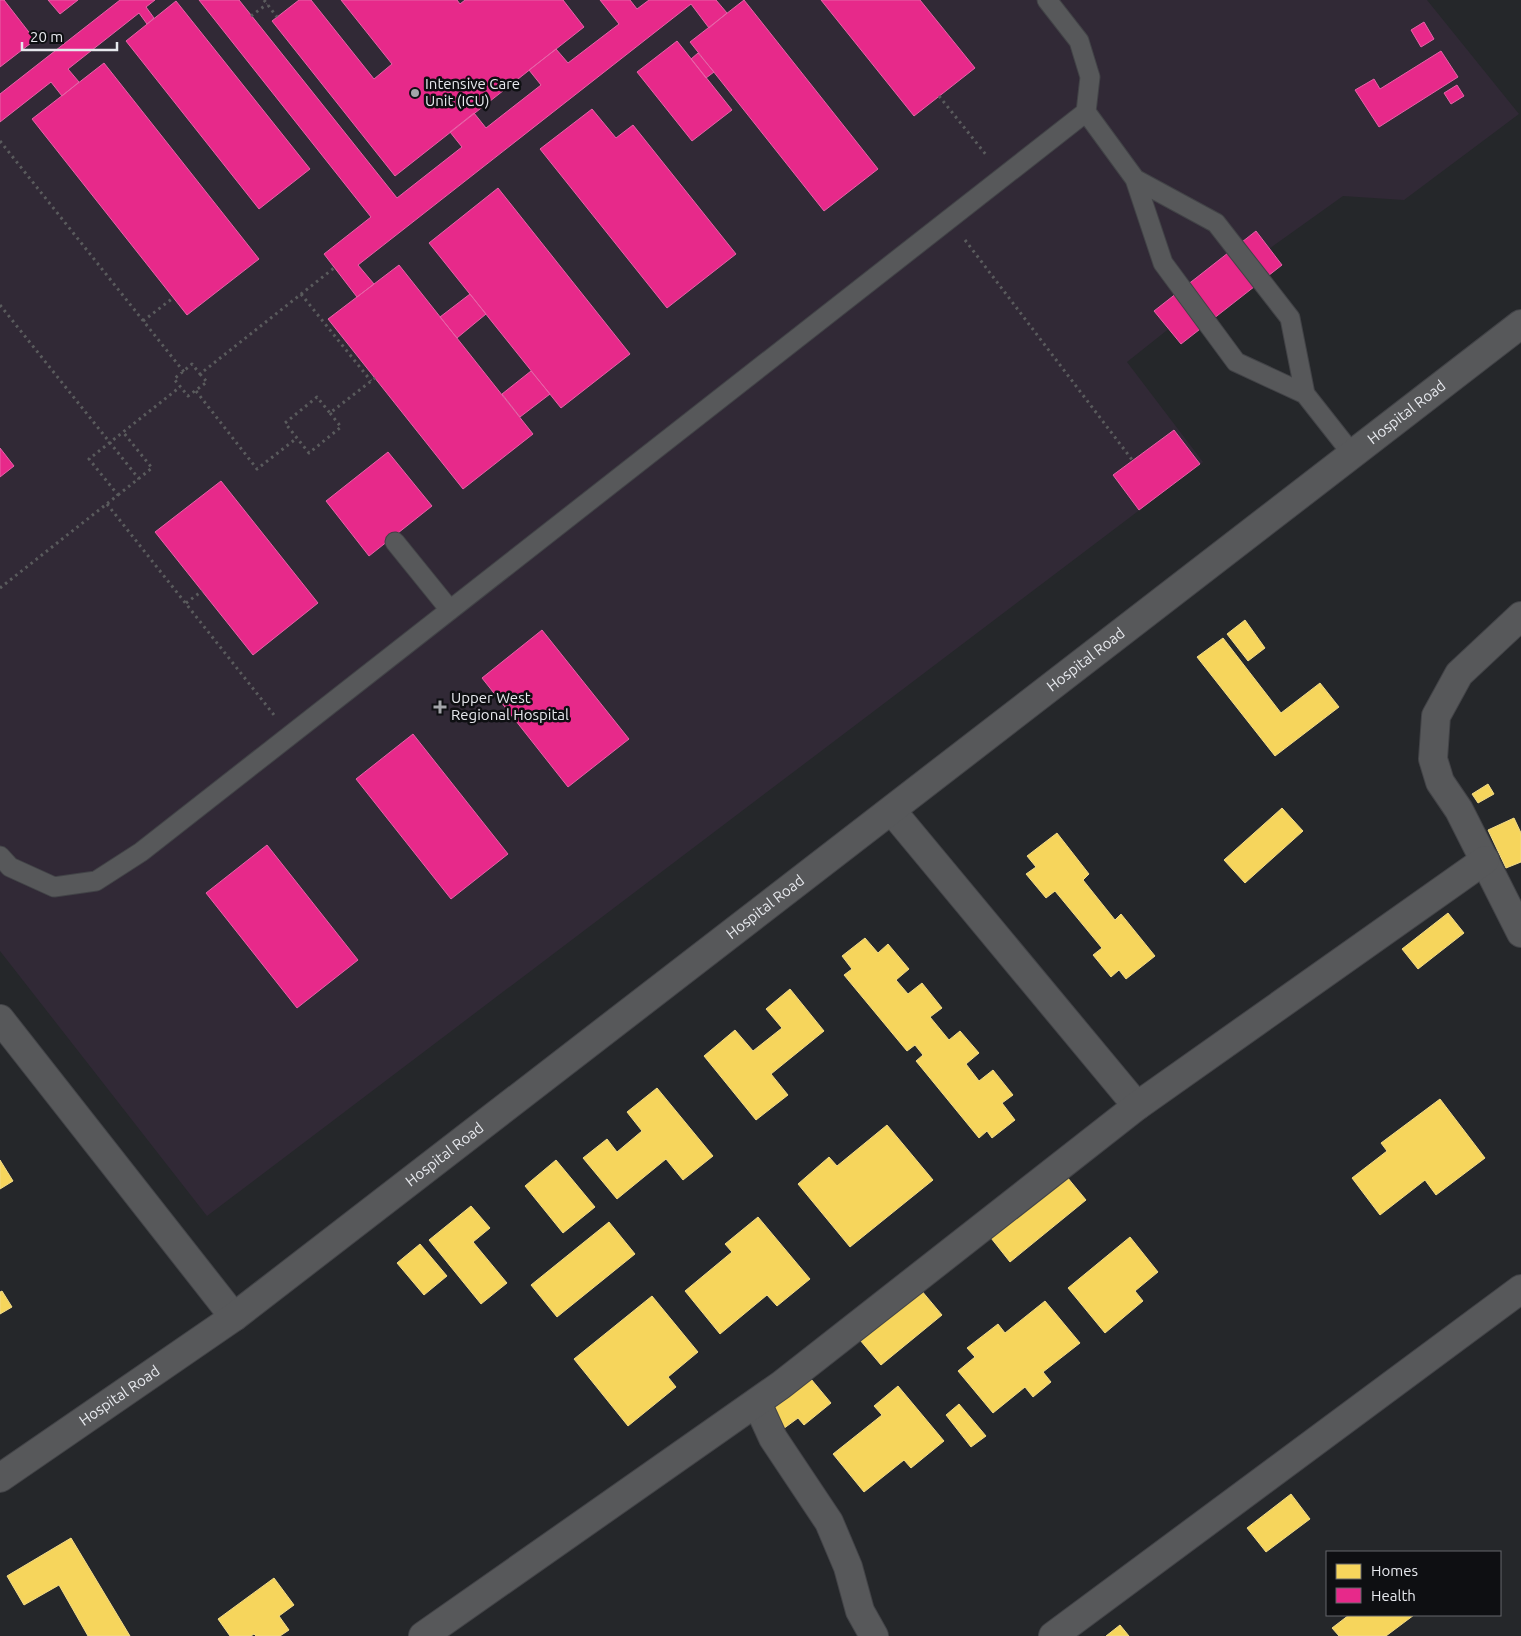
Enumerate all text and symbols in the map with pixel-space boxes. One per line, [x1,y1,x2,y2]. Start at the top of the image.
scale bar [22,20,118,52]
text: 20 m [30,28,63,45]
place label: Intensive Care Unit (ICU) [425,75,520,109]
marker: Intensive Care Unit (ICU) [409,87,421,99]
street label: Hospital Road [1364,377,1449,447]
street label: Hospital Road [1043,624,1128,695]
place label: Upper West Regional Hospital [451,689,569,723]
marker: Upper West Regional Hospital [433,700,447,714]
street label: Hospital Road [723,871,807,942]
street label: Hospital Road [402,1119,487,1190]
street label: Hospital Road [76,1362,163,1429]
legend [1326,1551,1501,1616]
text: Homes [1371,1562,1418,1579]
text: Health [1371,1587,1416,1604]

